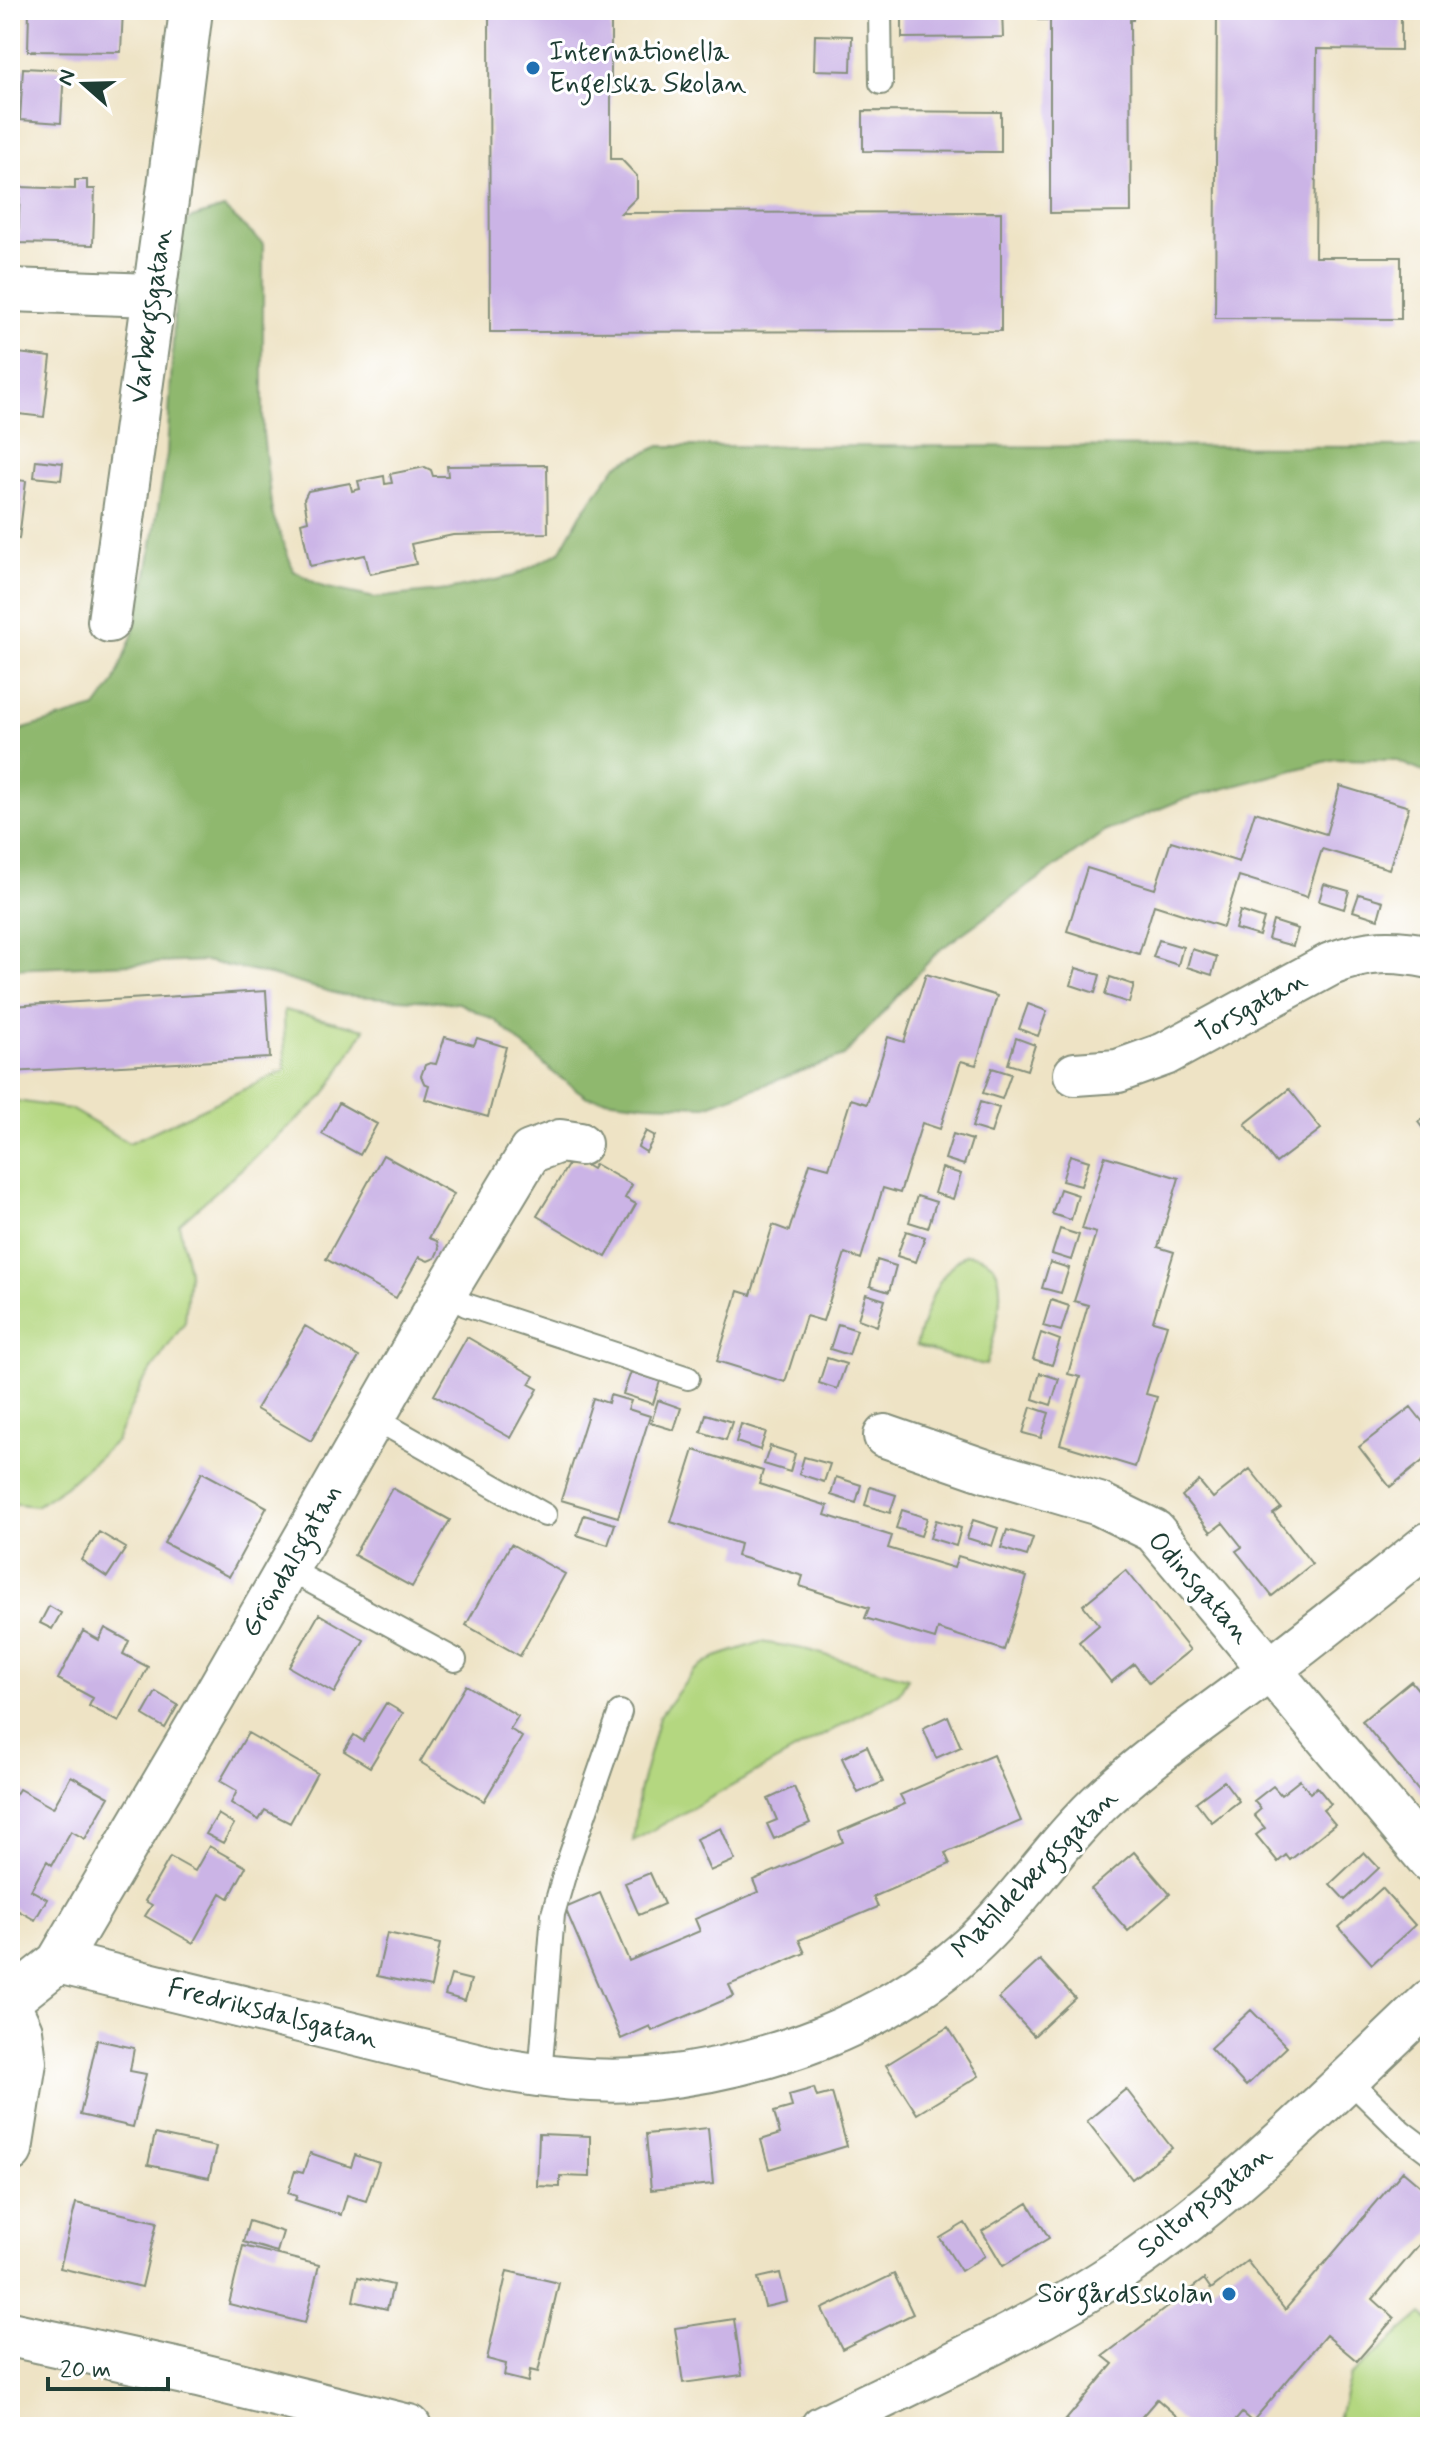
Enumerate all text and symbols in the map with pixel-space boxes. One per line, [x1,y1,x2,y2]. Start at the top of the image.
place label: Internationella Engelska Skolan [549,34,747,106]
north arrow [44,44,124,124]
marker: Internationella Engelska Skolan [524,59,542,77]
text: N [51,66,83,90]
street label: Varbergsgatan [120,226,185,406]
street label: Torsgatan [1190,961,1314,1053]
street label: Gröndalsgatan [233,1477,354,1646]
street label: Odinsgatan [1139,1524,1259,1652]
street label: Matildebergsgatan [944,1780,1128,1970]
street label: Fredriksdalsgatan [164,1970,382,2058]
street label: Soltorpsgatan [1130,2136,1280,2268]
place label: Sörgårdsskolan [1037,2276,1213,2316]
marker: Sörgårdsskolan [1220,2285,1238,2303]
scale bar [48,2341,168,2391]
text: 20 m [60,2355,111,2386]

